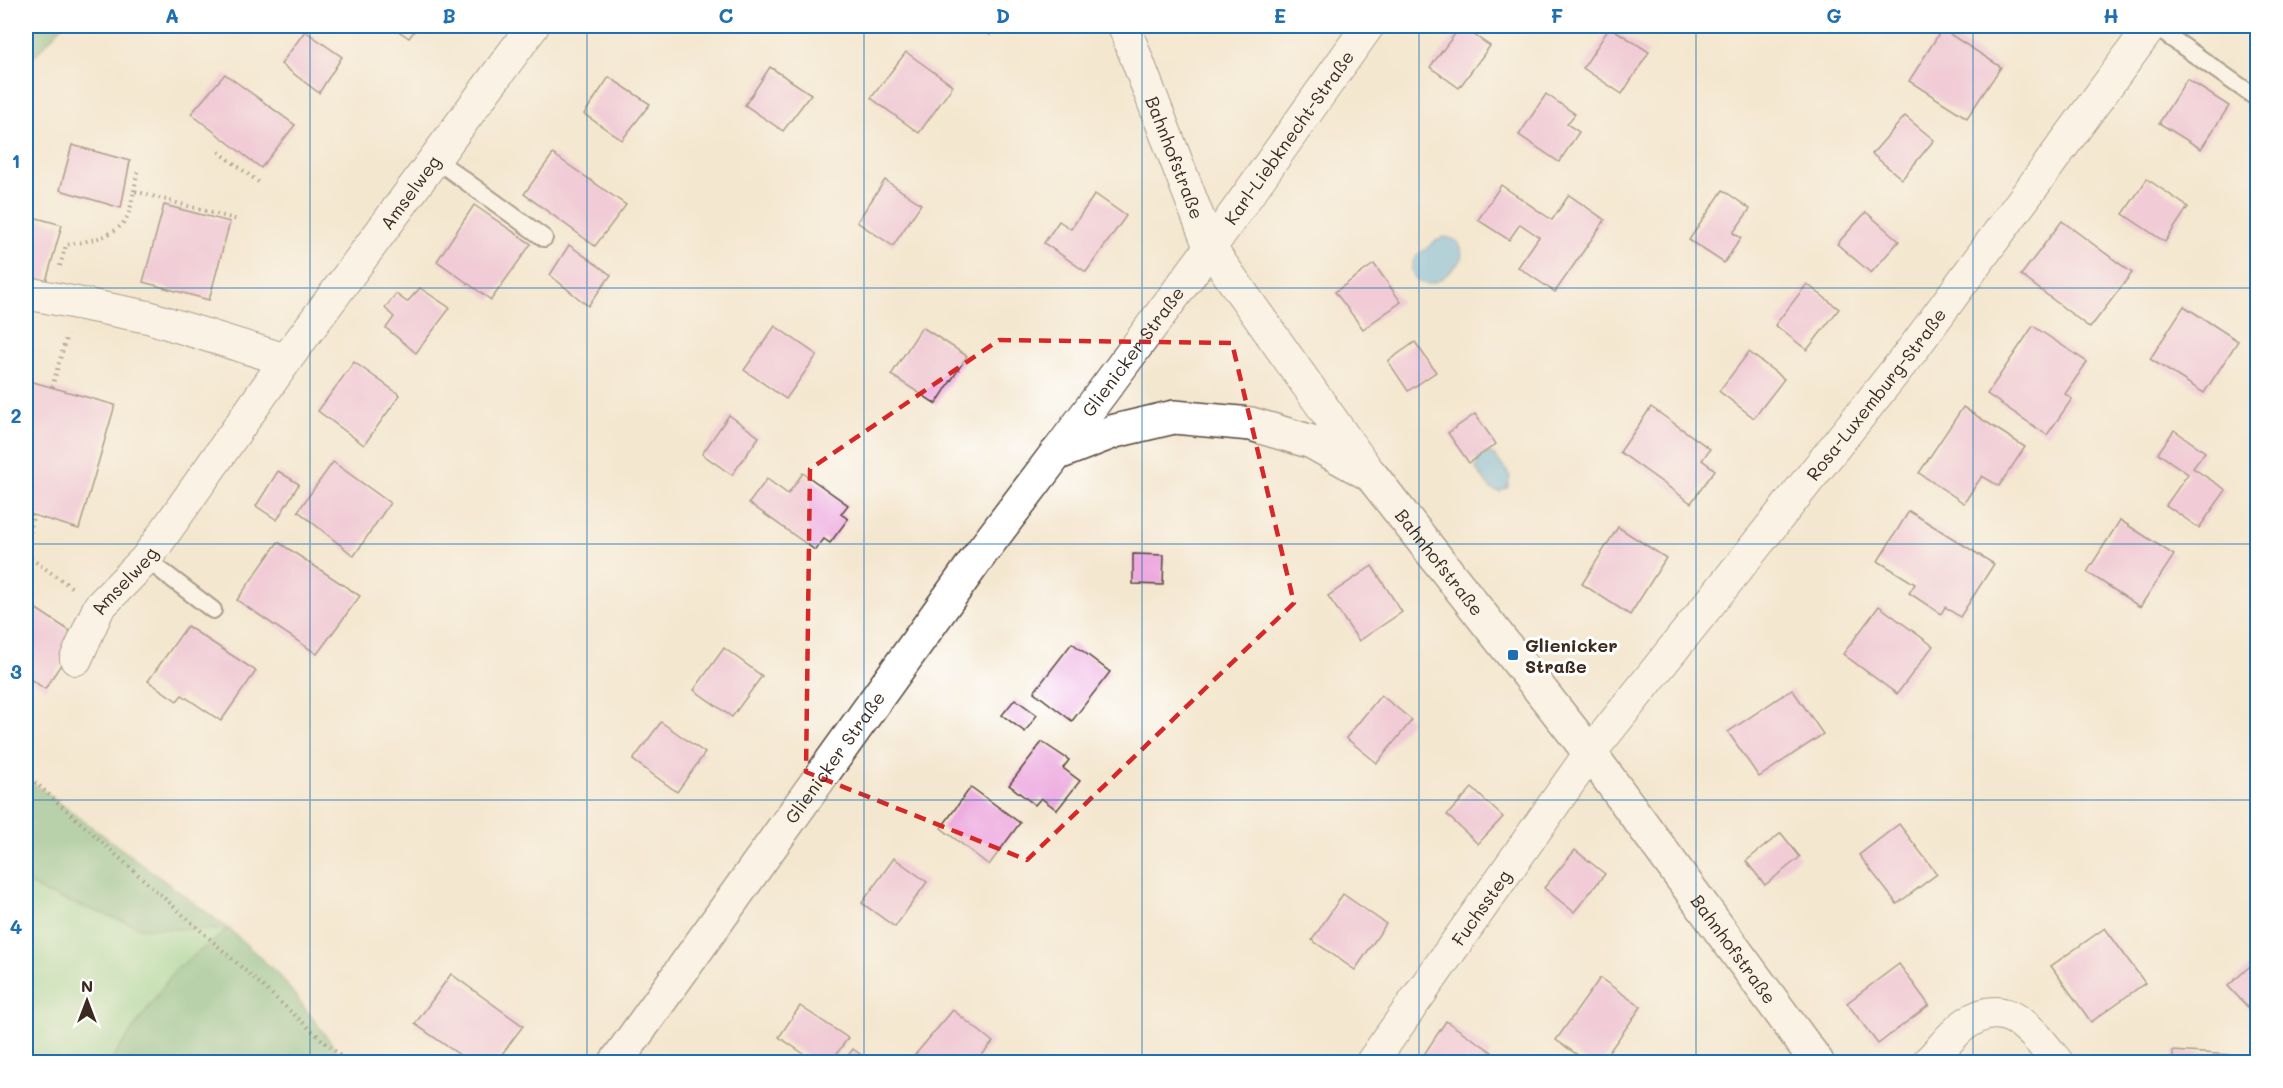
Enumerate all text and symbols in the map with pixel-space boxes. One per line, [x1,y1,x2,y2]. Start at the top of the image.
text: A [165,2,179,28]
text: B [442,2,456,28]
text: C [719,2,734,28]
text: D [996,2,1010,28]
text: E [1274,2,1286,28]
text: F [1551,2,1564,28]
text: G [1826,2,1842,28]
text: H [2103,2,2119,28]
street label: Karl-Liebknecht-Straße [1218,45,1359,229]
street label: Bahnhofstraße [1140,93,1210,222]
text: 1 [12,147,20,173]
street label: Amselweg [375,150,446,234]
street label: Glienicker Straße [1076,281,1189,422]
street label: Rosa-Luxemburg-Straße [1801,303,1951,485]
text: 2 [10,402,22,428]
street label: Bahnhofstraße [1390,504,1489,621]
street label: Amselweg [85,542,163,619]
place label: Glienicker Straße [1525,633,1618,678]
marker: Glienicker Straße [1506,648,1520,662]
text: 3 [10,658,22,684]
street label: Glienicker Straße [779,686,890,828]
street label: Fuchssteg [1446,865,1516,950]
street label: Bahnhofstraße [1686,889,1782,1008]
text: 4 [10,913,23,939]
north arrow [57,971,117,1031]
text: N [81,975,93,996]

